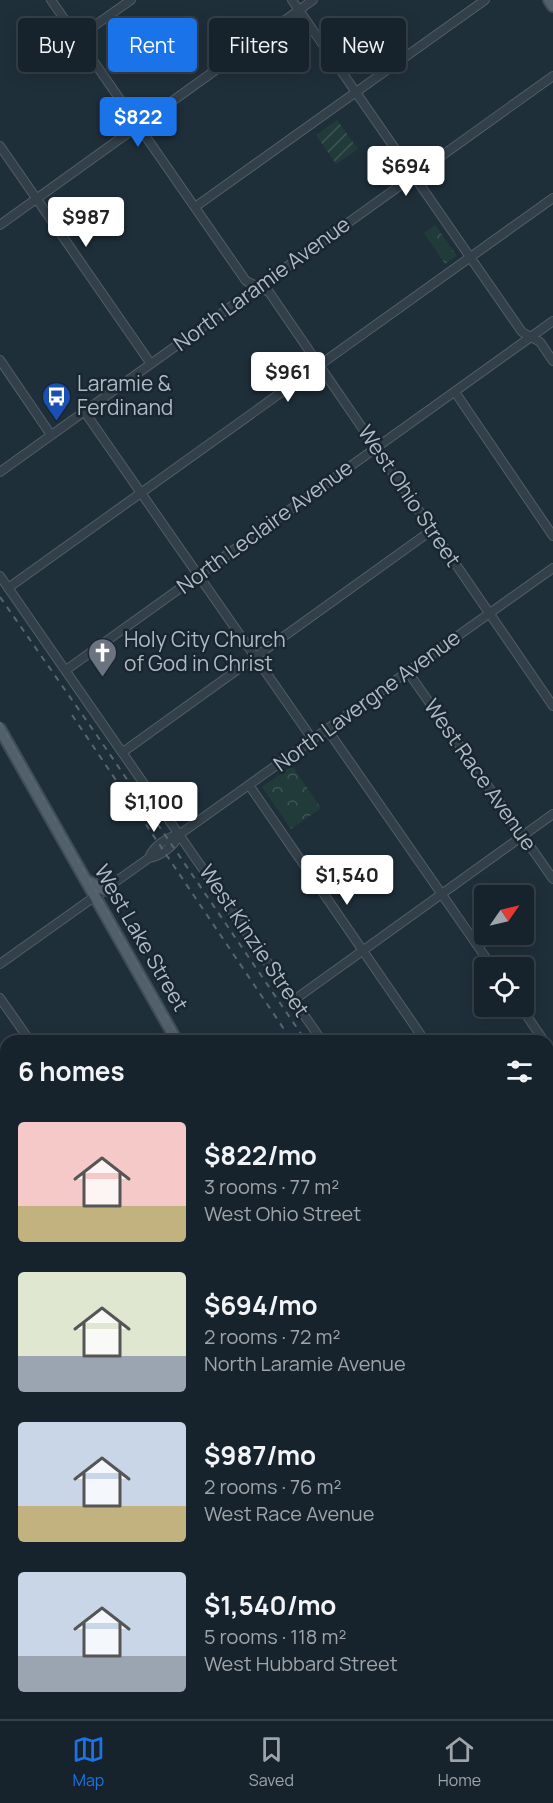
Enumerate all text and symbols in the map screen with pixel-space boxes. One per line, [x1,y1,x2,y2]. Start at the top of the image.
chip: Buy [18,18,96,72]
chip: Rent [108,18,197,72]
chip: Filters [209,18,309,72]
chip: New [321,18,406,72]
pin: $822 [102,97,174,148]
text: $822 [114,103,162,130]
pin: $694 [370,146,442,197]
text: $694 [381,152,431,179]
pin: $987 [50,197,122,248]
text: $987 [62,203,110,230]
street label: North Laramie Avenue [168,210,355,357]
pin: $961 [252,352,324,403]
text: $961 [265,358,311,385]
place label: Laramie & Ferdinand [77,369,173,421]
bus stop icon: Laramie & Ferdinand [40,380,72,422]
street label: West Ohio Street [352,419,468,572]
street label: North Leclaire Avenue [171,453,358,600]
street label: North Lavergne Avenue [267,623,465,777]
place label: Holy City Church of God in Christ [124,625,286,677]
church icon: Holy City Church of God in Christ [87,636,119,678]
street label: West Race Avenue [418,693,544,856]
pin: $1,100 [105,782,203,833]
text: $1,100 [124,788,184,815]
pin: $1,540 [298,855,396,906]
street label: West Lake Street [88,859,195,1016]
street label: West Kinzie Street [193,859,316,1022]
text: $1,540 [315,861,379,888]
north arrow [474,885,534,945]
map controls [474,885,534,1017]
button: locate [474,957,534,1017]
text: 6 homes [18,1053,125,1089]
icon: filters [503,1055,536,1088]
text: $822/mo [204,1137,317,1173]
icon: home [66,1146,138,1218]
text: 3 rooms · 77 m² [204,1173,339,1200]
text: West Ohio Street [204,1200,361,1227]
text: $694/mo [204,1287,318,1323]
icon: home [66,1296,138,1368]
text: 2 rooms · 72 m² [204,1323,340,1350]
text: North Laramie Avenue [204,1350,406,1377]
text: $987/mo [204,1437,316,1473]
icon: home [66,1446,138,1518]
text: 2 rooms · 76 m² [204,1473,341,1500]
text: West Race Avenue [204,1500,374,1527]
text: $1,540/mo [204,1587,336,1623]
icon: home [66,1596,138,1668]
text: 5 rooms · 118 m² [204,1623,346,1650]
text: West Hubbard Street [204,1650,398,1677]
tab: Map [72,1733,105,1791]
tab: Saved [249,1733,294,1791]
tab: Home [438,1733,481,1791]

